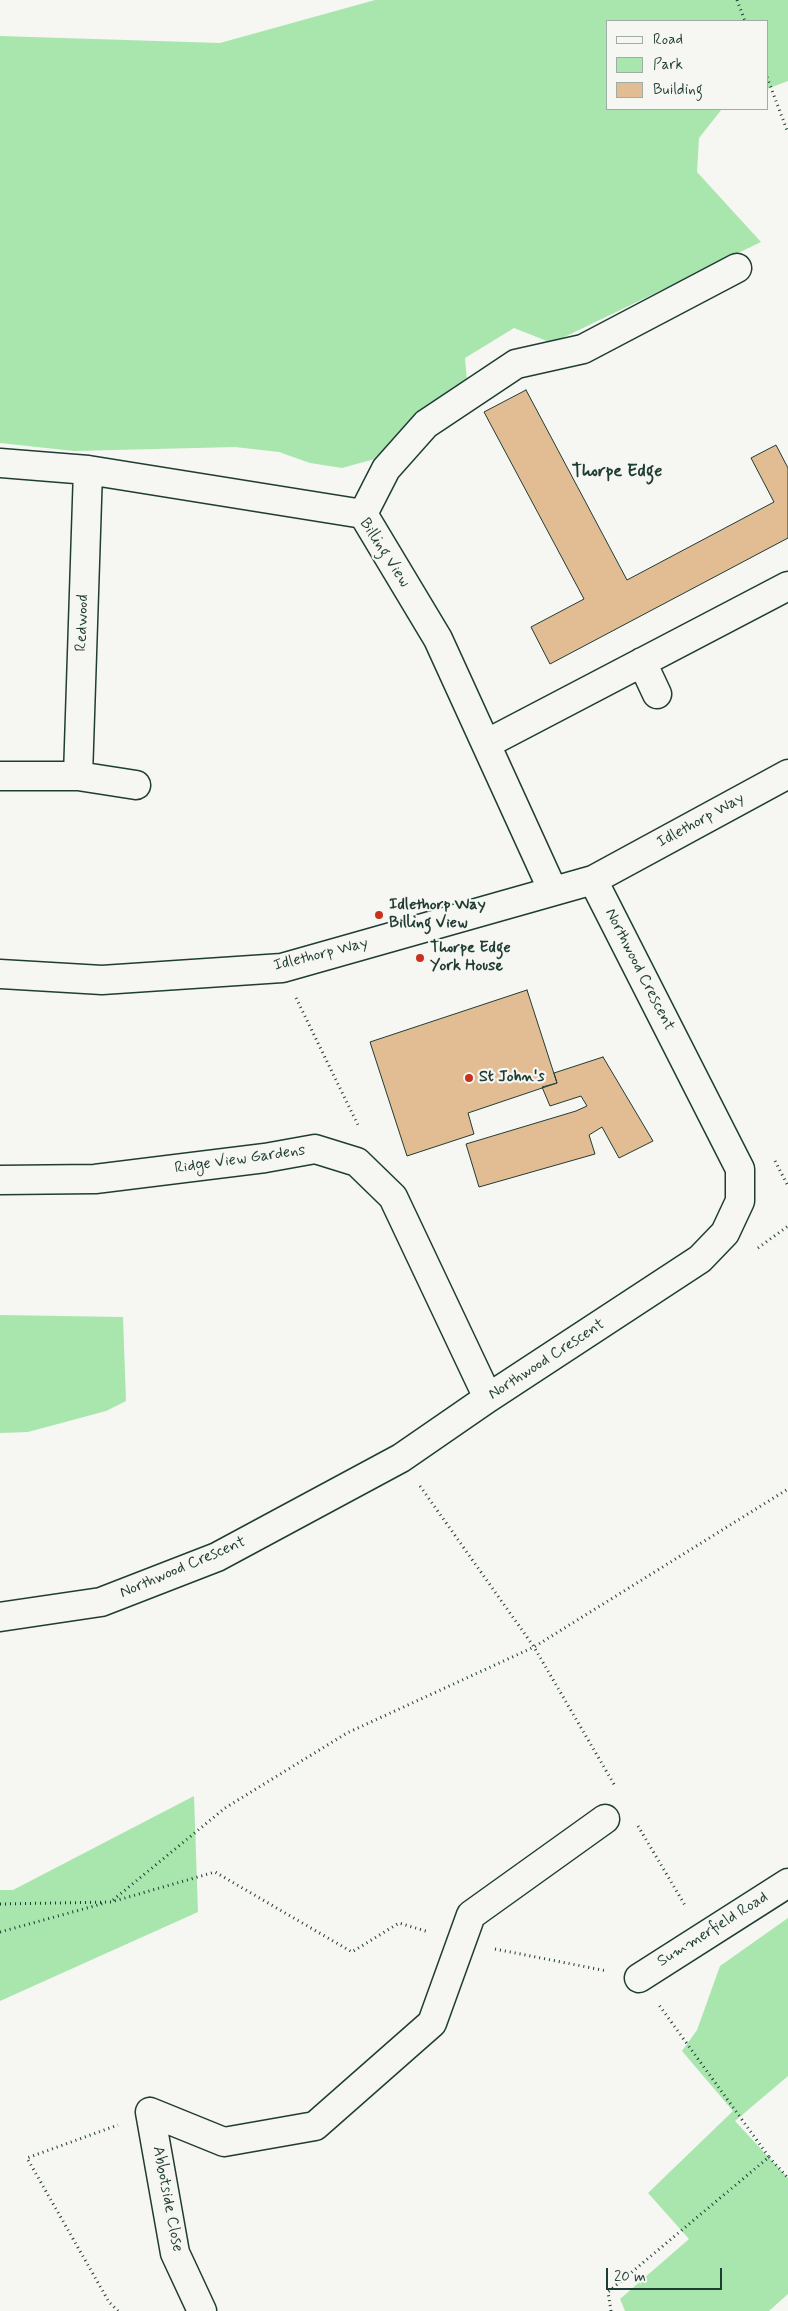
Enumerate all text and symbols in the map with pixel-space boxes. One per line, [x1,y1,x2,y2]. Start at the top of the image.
legend [606,20,768,110]
text: Road [653,30,683,50]
text: Park [653,55,683,75]
text: Building [653,80,703,100]
district label: Thorpe Edge [572,461,662,483]
street label: Billing View [355,515,413,591]
street label: Redwood [72,594,94,652]
street label: Idlethorp Way [654,789,748,853]
place label: Idlethorp Way Billing View [389,896,486,934]
street label: Northwood Crescent [600,906,678,1034]
marker: Idlethorp Way Billing View [373,909,385,921]
street label: Idlethorp Way [272,934,370,976]
place label: Thorpe Edge York House [430,939,511,977]
marker: Thorpe Edge York House [414,952,426,964]
place label: St John's [479,1068,545,1088]
marker: St John's [463,1072,475,1084]
street label: Ridge View Gardens [173,1141,307,1179]
street label: Northwood Crescent [485,1315,609,1405]
street label: Northwood Crescent [117,1533,249,1603]
street label: Summerfield Road [654,1888,772,1972]
street label: Abbotside Close [147,2144,187,2254]
scale bar [608,2258,724,2290]
text: 20 m [614,2267,646,2287]

